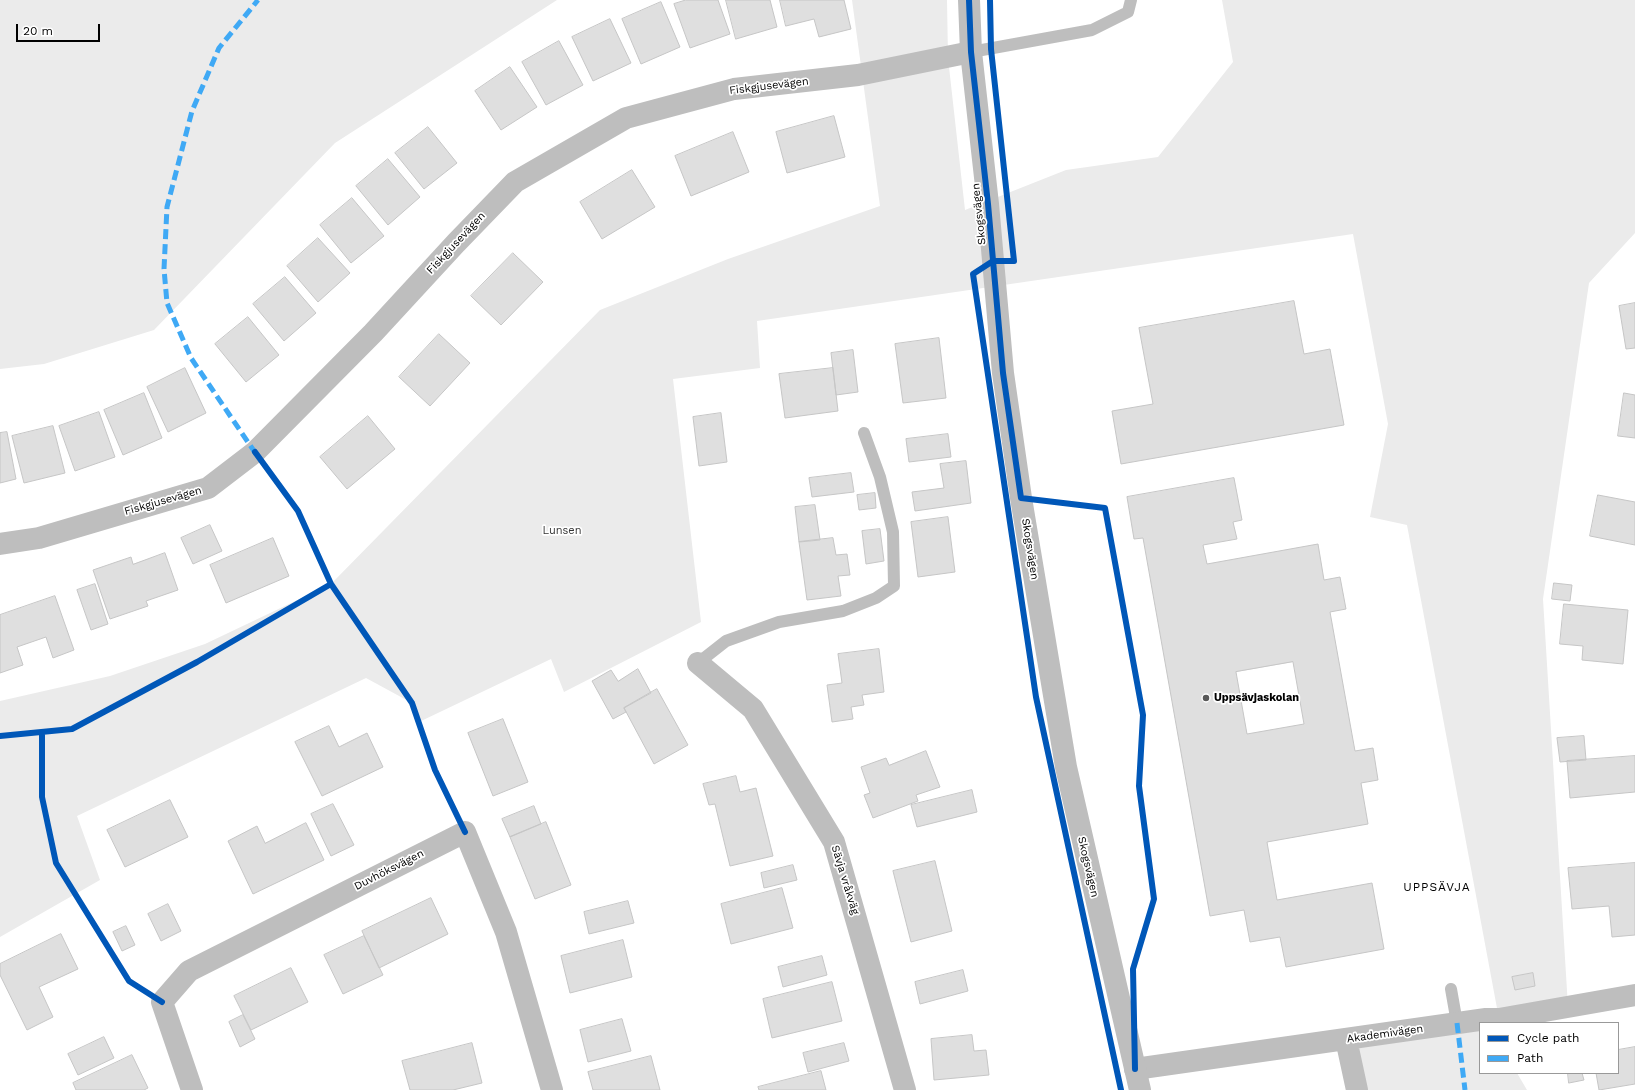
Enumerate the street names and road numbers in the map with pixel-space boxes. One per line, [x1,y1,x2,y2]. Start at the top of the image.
street label: Fiskgjusevägen [728,75,810,97]
street label: Skogsvägen [969,182,989,246]
street label: Fiskgjusevägen [424,209,488,277]
street label: Fiskgjusevägen [123,484,203,518]
street label: Skogsvägen [1019,517,1041,581]
street label: Skogsvägen [1075,835,1101,899]
street label: Sävja vråkväg [828,844,862,916]
street label: Duvhöksvägen [352,847,426,893]
street label: Akademivägen [1346,1022,1424,1046]

